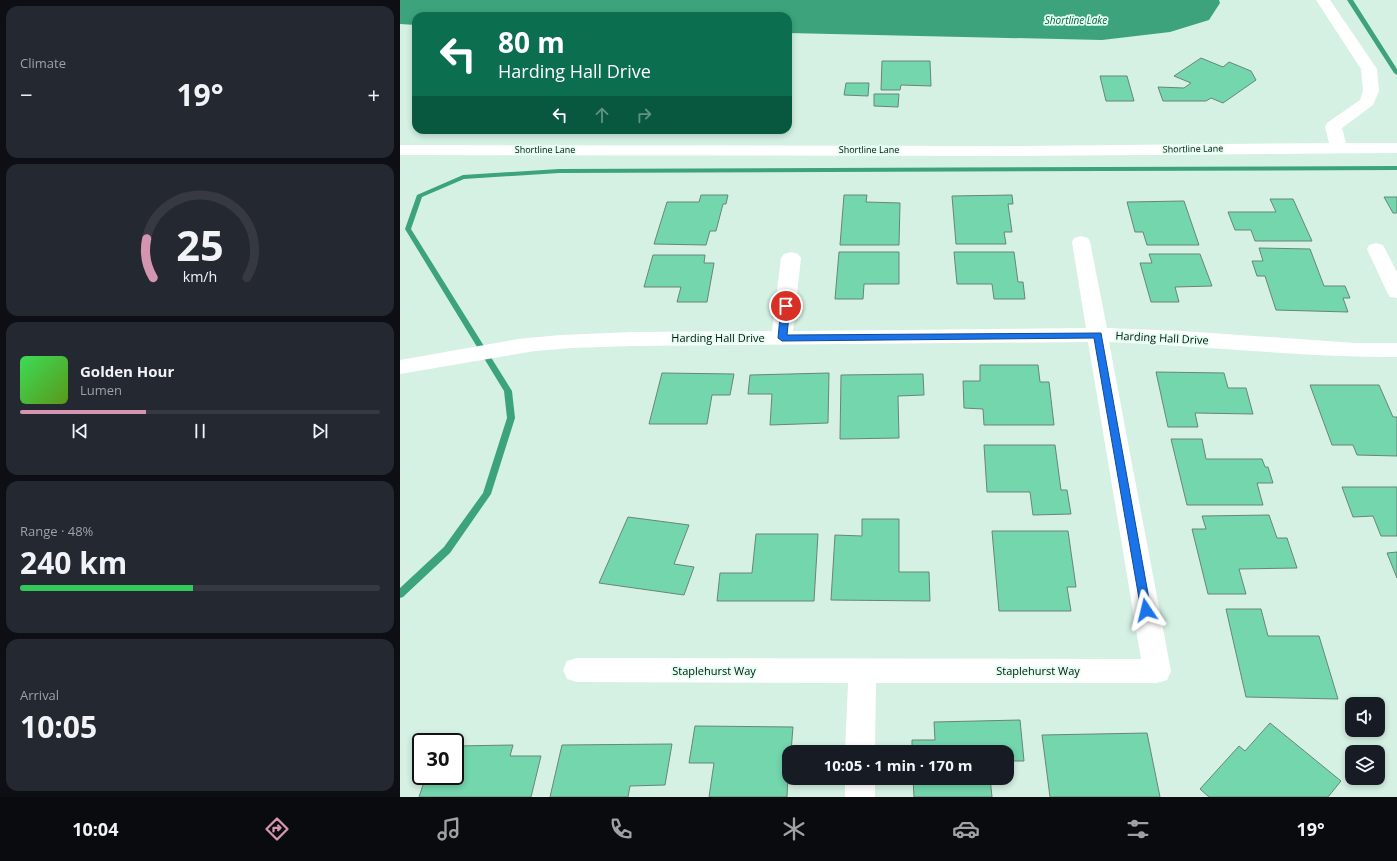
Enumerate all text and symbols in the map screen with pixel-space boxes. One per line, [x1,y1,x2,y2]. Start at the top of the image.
water label: Shortline Lake [1045,13,1107,27]
text: 80 m [498,23,565,61]
icon: left [432,28,484,80]
text: Climate [20,54,66,72]
text: Harding Hall Drive [498,59,651,83]
text: 19° [176,74,224,115]
text: − [20,79,33,109]
text: + [367,79,380,109]
icon: left [549,104,571,126]
icon: ahead [591,104,613,126]
icon: right [633,104,655,126]
street label: Shortline Lane [1163,141,1223,156]
street label: Shortline Lane [515,143,575,156]
street label: Shortline Lane [839,143,899,156]
text: 25 [176,217,224,273]
text: km/h [183,267,217,286]
pin [769,289,803,323]
icon: arrive [775,295,797,317]
street label: Harding Hall Drive [1115,328,1209,347]
street label: Harding Hall Drive [671,330,765,345]
text: Golden Hour [80,361,174,381]
text: Lumen [80,381,122,399]
icon: previous [69,420,91,442]
icon: pause [189,420,211,442]
icon: next [309,420,331,442]
text: Range · 48% [20,522,93,540]
text: 240 km [20,542,127,583]
position arrow [1125,589,1167,631]
street label: Staplehurst Way [672,663,756,678]
street label: Staplehurst Way [996,663,1080,678]
text: Arrival [20,686,59,704]
map controls [1345,697,1385,785]
button: sound [1345,697,1385,737]
text: 10:05 [20,706,97,747]
speed limit sign: 30 [412,733,464,785]
button: layers [1345,745,1385,785]
text: 10:05 · 1 min · 170 m [824,755,972,775]
icon: directions [263,815,291,843]
icon: music [435,815,463,843]
icon: phone [607,815,635,843]
icon: climate [780,815,808,843]
icon: car [952,815,980,843]
icon: filters [1124,815,1152,843]
text: 10:04 [72,817,118,841]
text: 19° [1297,817,1325,841]

